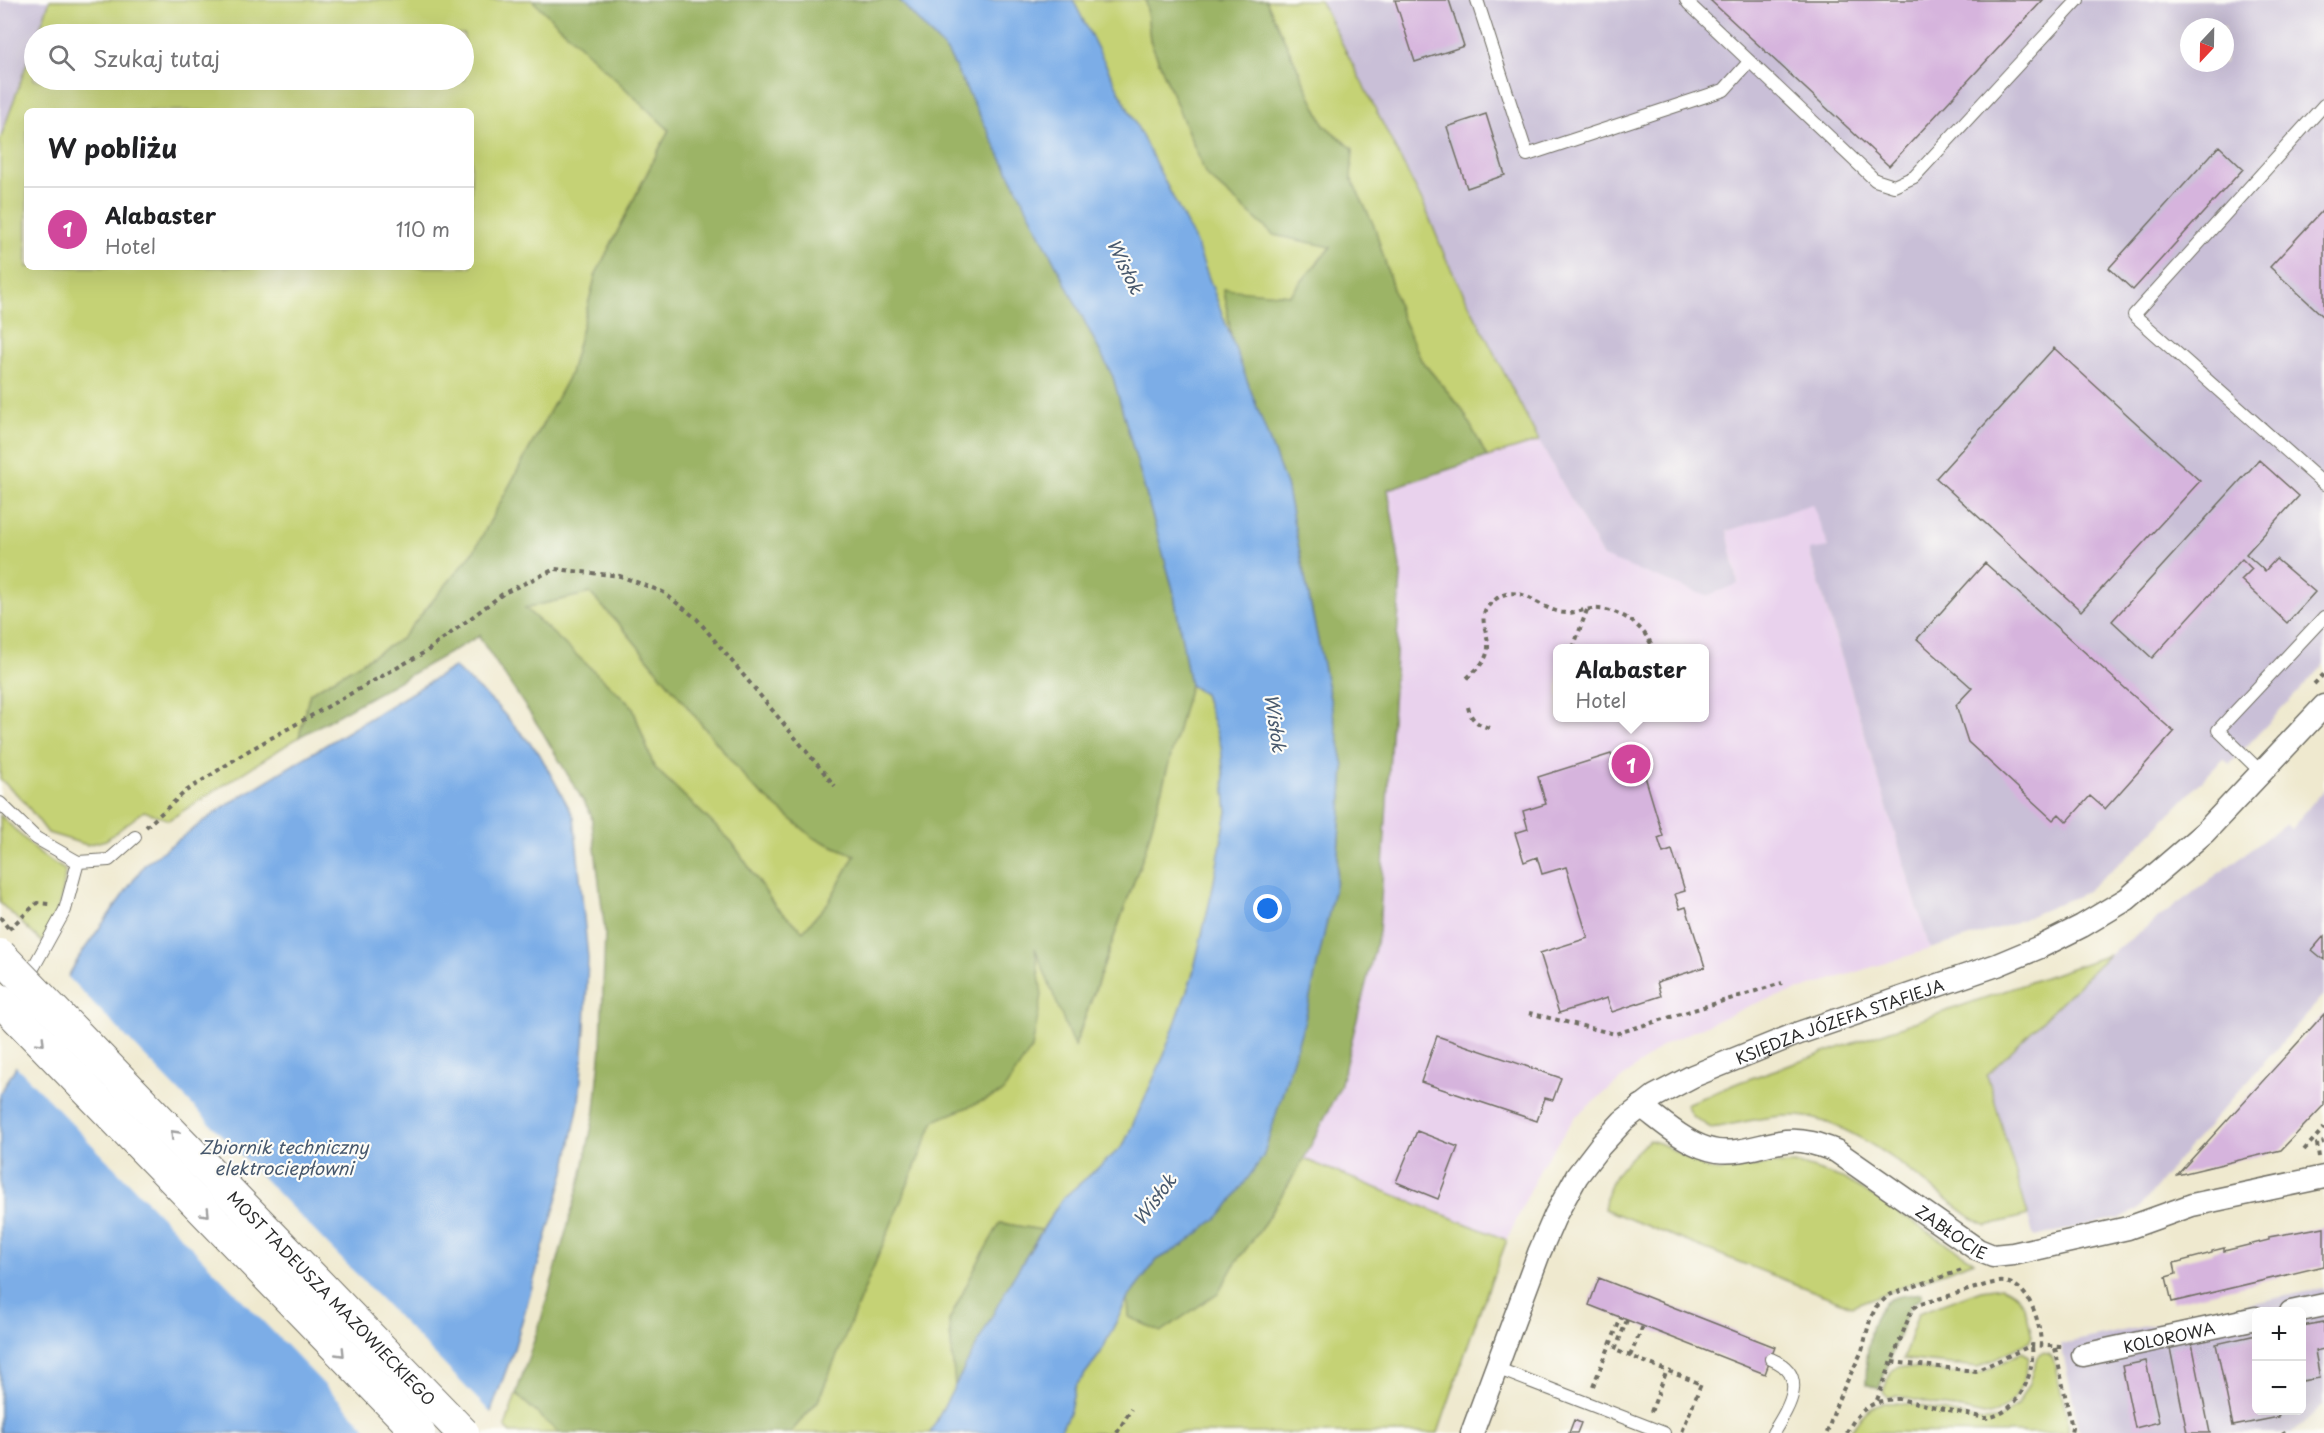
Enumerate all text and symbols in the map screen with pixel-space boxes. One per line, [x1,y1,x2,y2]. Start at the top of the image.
north arrow [2180,18,2234,72]
search box [24,24,474,90]
icon: search [45,41,78,74]
text: Szukaj tutaj [93,41,220,74]
text: W pobliżu [48,128,177,167]
text: Alabaster [105,198,216,231]
text: 1 [63,214,72,244]
text: 110 m [396,214,450,244]
text: Hotel [105,231,156,261]
water label: Wisłok [1101,234,1151,299]
popup [1553,644,1709,722]
text: Alabaster [1575,652,1687,685]
text: Hotel [1575,685,1626,715]
water label: Wisłok [1259,692,1294,755]
pin: 1 [1612,742,1650,786]
your location [1253,894,1282,923]
street label: KSIĘDZA JÓZEFA STAFIEJA [1732,972,1947,1070]
one-way arrow [33,1035,44,1046]
one-way arrow [170,1131,181,1141]
water label: Zbiornik techniczny elektrociepłowni [200,1133,370,1181]
water label: Wisłok [1126,1167,1183,1230]
street label: MOST TADEUSZA MAZOWIECKIEGO [222,1185,441,1410]
street label: ZABŁOCIE [1911,1198,1991,1265]
one-way arrow [198,1205,209,1216]
map controls [2252,1307,2306,1415]
button: + [2252,1307,2306,1361]
street label: KOLOROWA [2121,1315,2217,1358]
one-way arrow [334,1346,345,1356]
button: − [2252,1361,2306,1415]

